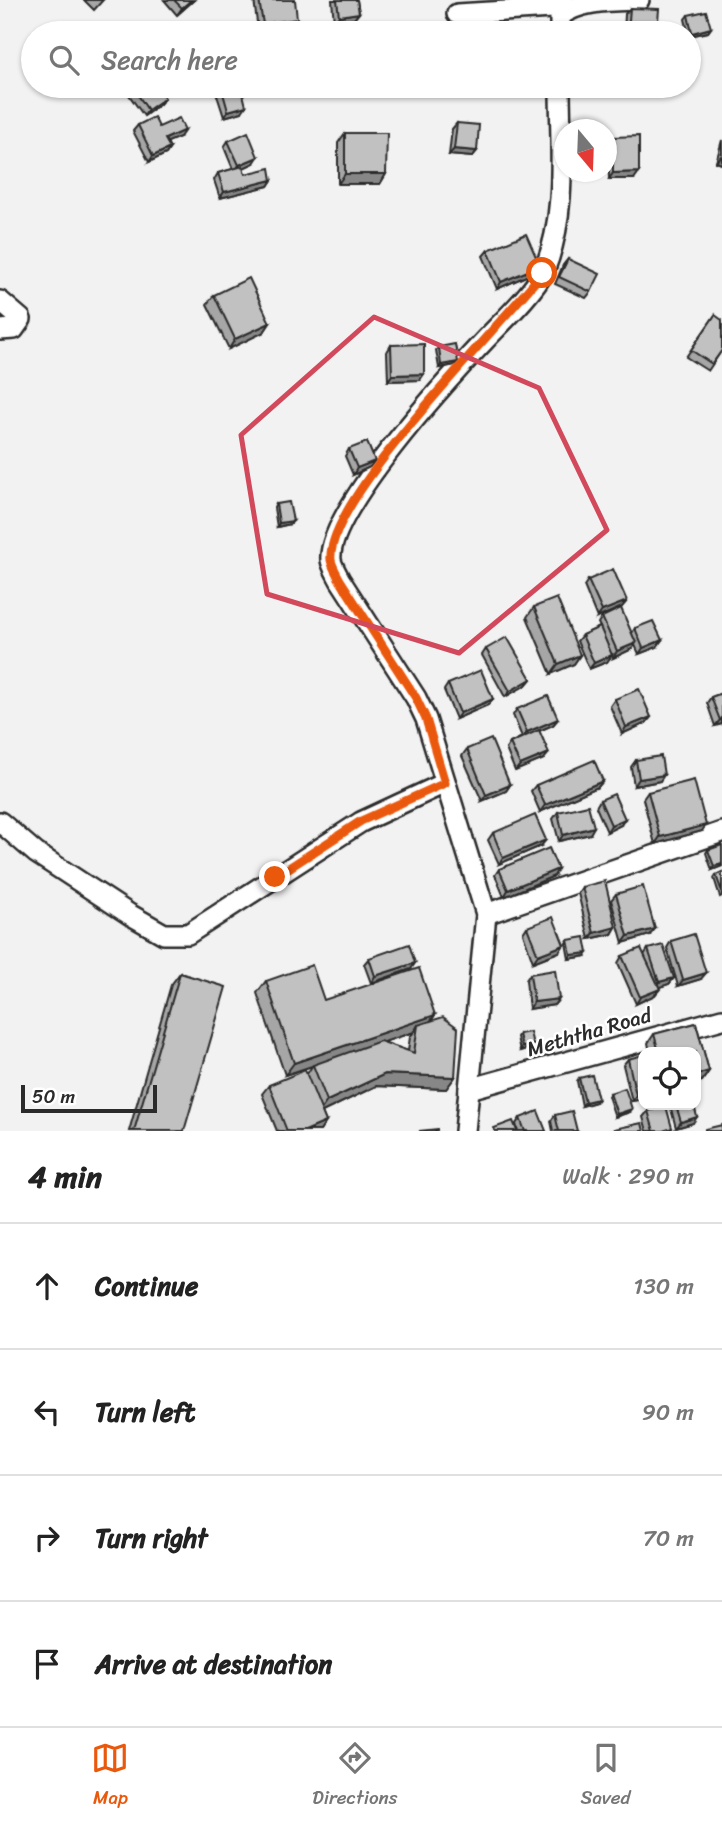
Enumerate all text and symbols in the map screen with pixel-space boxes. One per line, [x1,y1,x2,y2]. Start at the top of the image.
search box [21,21,701,98]
text: Search here [101,37,238,83]
icon: search [45,41,83,79]
north arrow [554,119,617,182]
route start [526,257,557,288]
route end [259,861,290,892]
street label: Meththa Road [522,996,658,1068]
map controls [638,1047,701,1110]
button: locate [638,1047,701,1110]
text: 50 m [32,1080,75,1113]
scale bar [21,1082,158,1114]
text: 4 min [28,1150,102,1204]
text: Walk · 290 m [562,1156,694,1197]
text: Continue [95,1263,198,1309]
text: 130 m [633,1266,694,1307]
icon: ahead [28,1267,66,1305]
text: Turn left [95,1389,195,1435]
text: 90 m [642,1392,694,1433]
icon: left [28,1393,66,1431]
text: Turn right [95,1515,208,1561]
text: 70 m [643,1518,694,1559]
icon: right [28,1519,66,1557]
text: Arrive at destination [95,1641,332,1687]
icon: arrive [28,1645,66,1683]
tab: Map [91,1739,129,1814]
tab: Directions [312,1739,398,1814]
tab: Saved [580,1739,631,1814]

